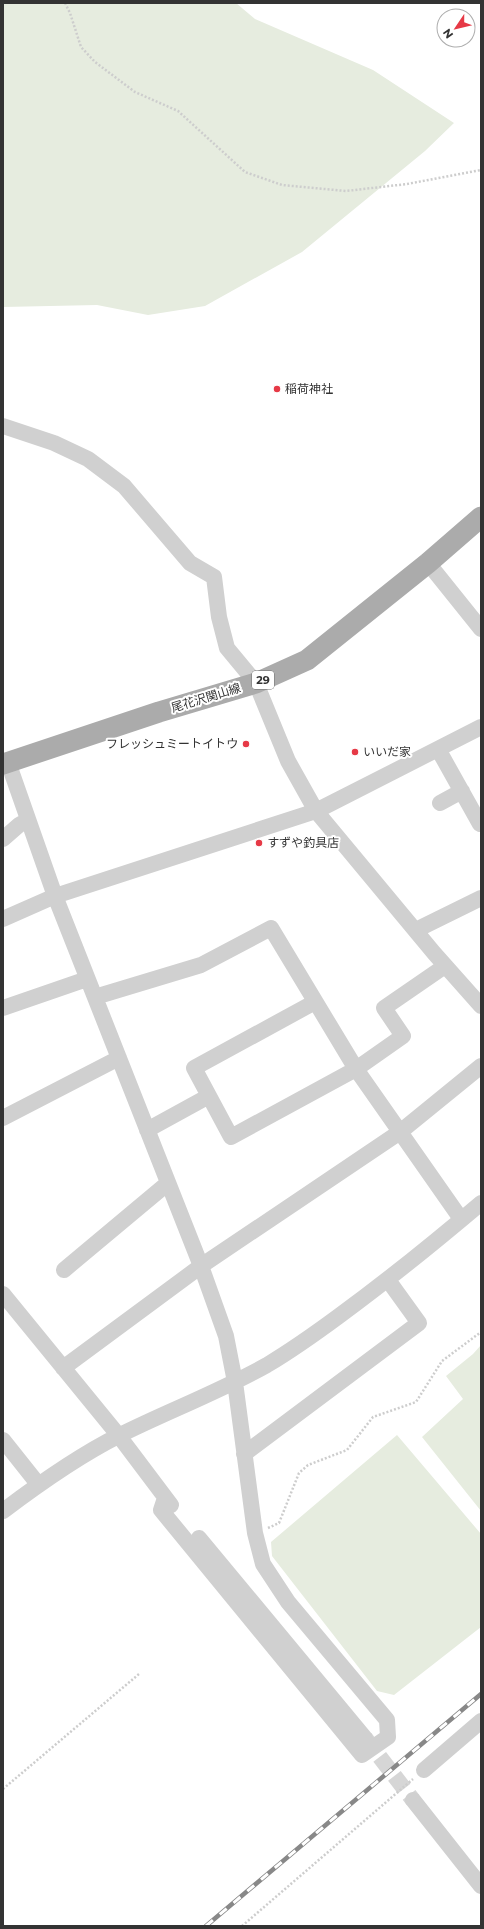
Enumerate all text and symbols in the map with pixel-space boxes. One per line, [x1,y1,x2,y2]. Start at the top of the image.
north arrow [436,8,476,48]
text: N [440,26,456,41]
place label: 稲荷神社 [285,381,333,396]
marker: 稲荷神社 [272,384,282,394]
road number: 29 [252,671,274,689]
street label: 尾花沢関山線 [169,680,242,715]
place label: フレッシュミートイトウ [106,736,238,751]
marker: フレッシュミートイトウ [241,739,251,749]
place label: いいだ家 [363,744,411,759]
marker: いいだ家 [350,747,360,757]
place label: すずや釣具店 [267,835,339,850]
marker: すずや釣具店 [254,838,264,848]

